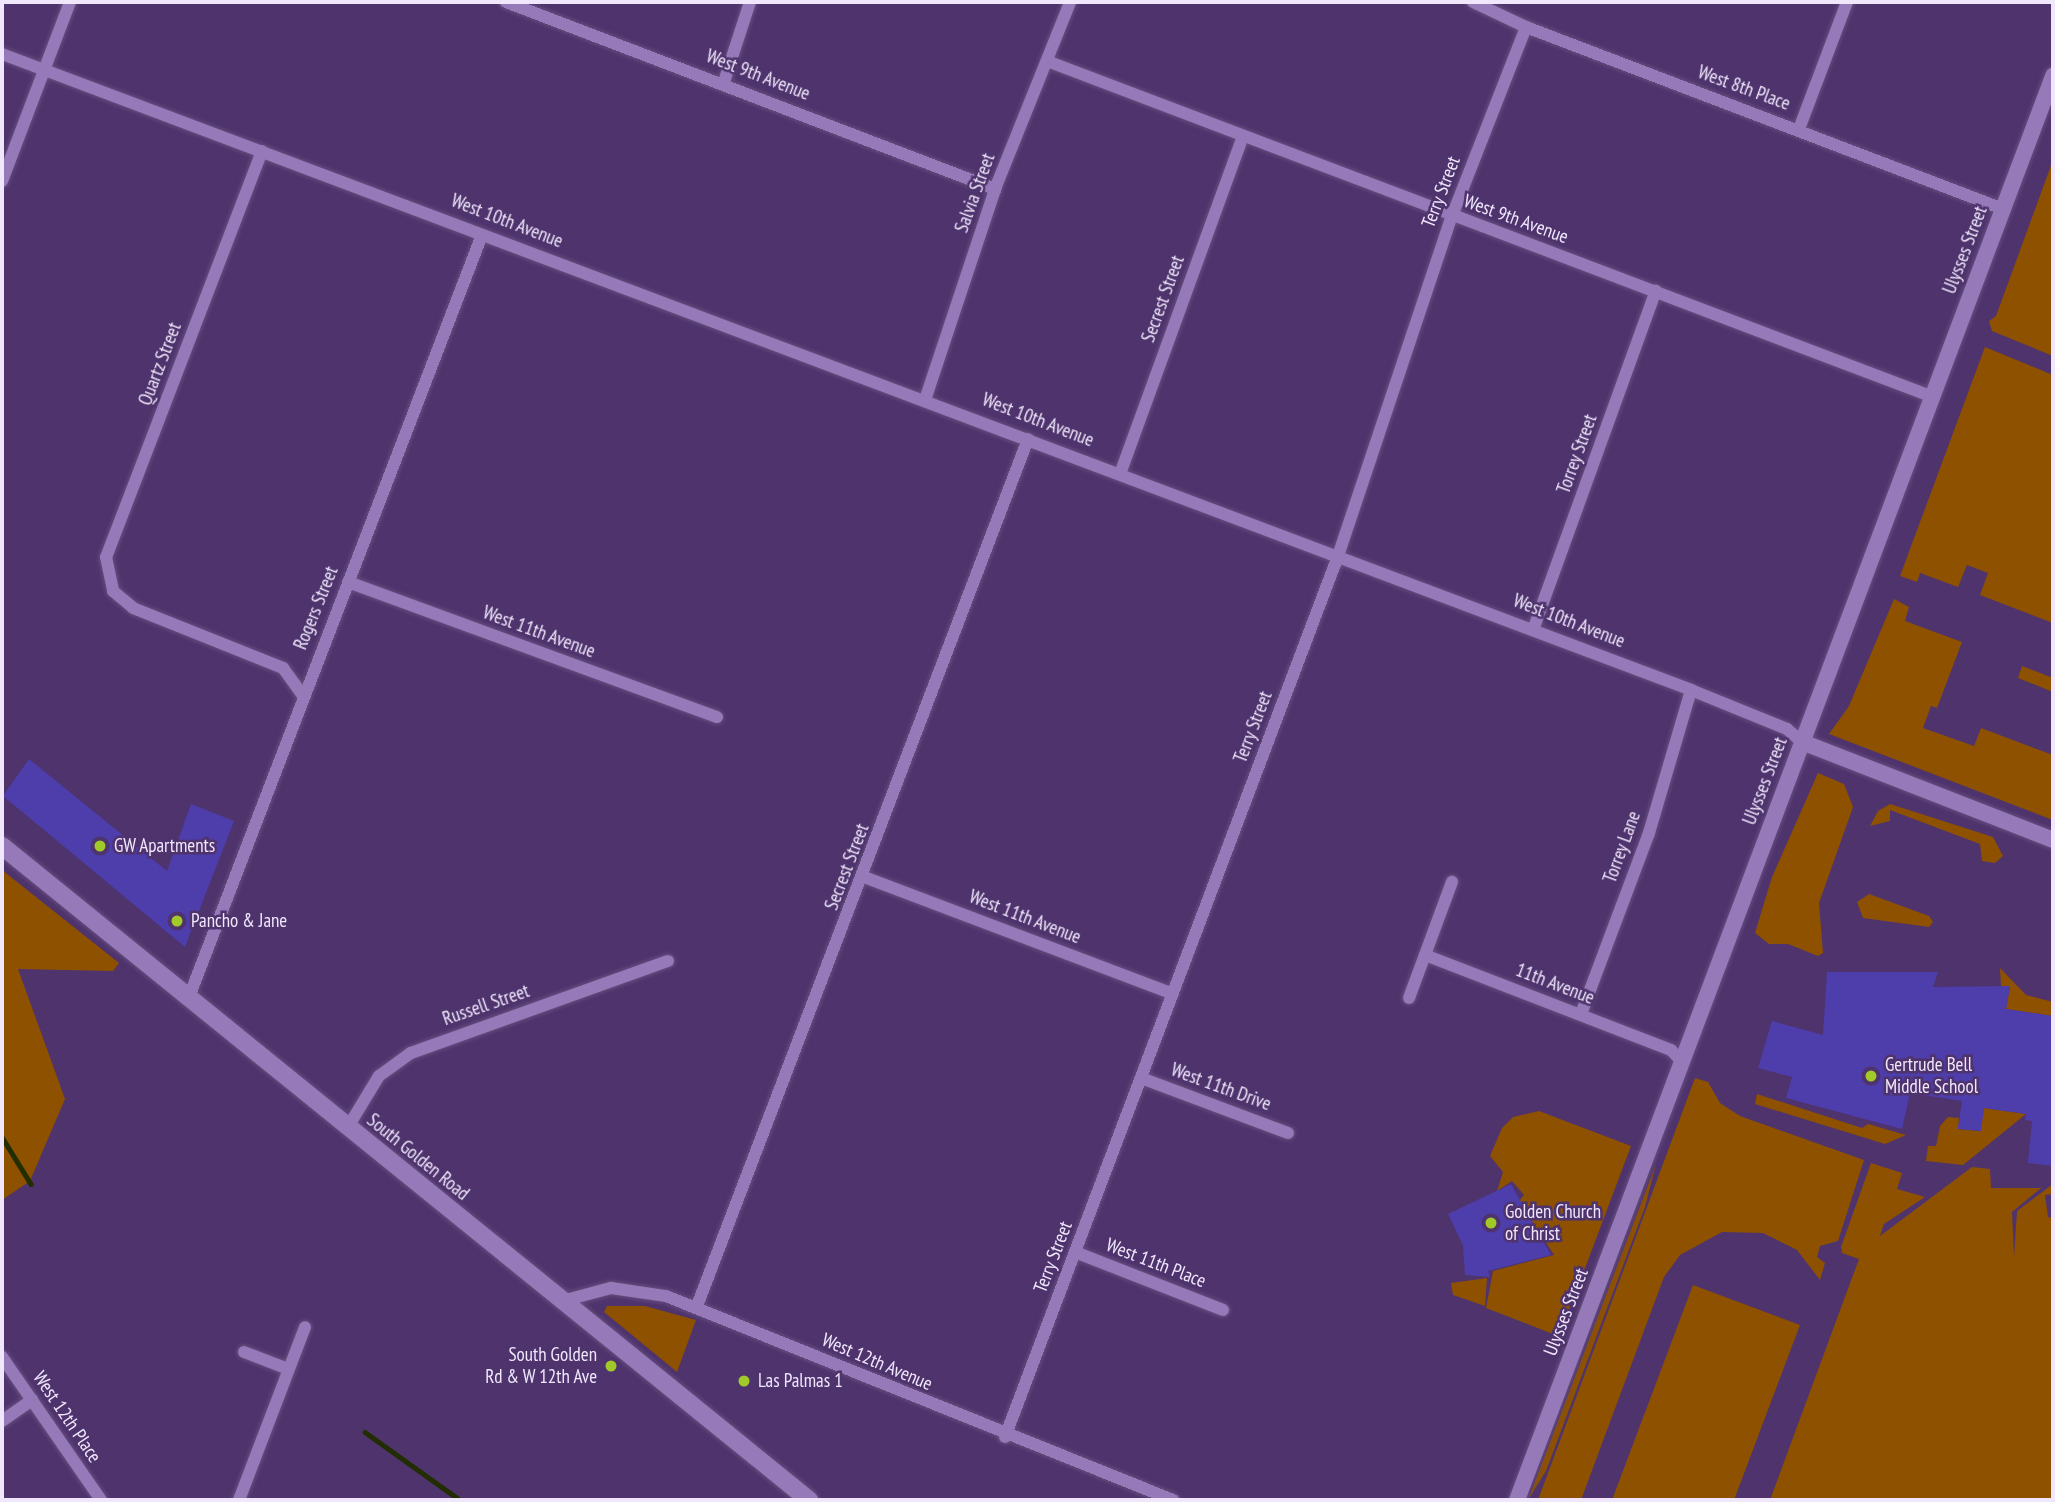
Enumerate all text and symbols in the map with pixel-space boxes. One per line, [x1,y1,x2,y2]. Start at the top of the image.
street label: West 9th Avenue [703,45,813,105]
street label: West 8th Place [1695,61,1793,115]
street label: Salvia Street [950,150,1000,236]
street label: Terry Street [1417,153,1465,231]
street label: West 10th Avenue [448,189,566,253]
street label: West 9th Avenue [1461,190,1571,248]
street label: Ulysses Street [1938,203,1992,297]
street label: Secrest Street [1137,253,1189,345]
street label: Quartz Street [134,319,186,409]
street label: West 10th Avenue [979,388,1097,452]
street label: Torrey Street [1552,411,1602,497]
street label: Rogers Street [289,563,343,653]
street label: West 10th Avenue [1510,589,1628,653]
street label: West 11th Avenue [479,601,599,663]
street label: Terry Street [1229,688,1277,766]
street label: Ulysses Street [1738,734,1792,828]
street label: Torrey Lane [1598,808,1646,886]
street label: Secrest Street [820,821,874,913]
place label: GW Apartments [114,835,216,857]
marker: GW Apartments [92,838,108,854]
street label: West 11th Avenue [966,885,1084,949]
place label: Pancho & Jane [191,910,287,932]
marker: Pancho & Jane [169,913,185,929]
street label: 11th Avenue [1512,959,1598,1009]
street label: Russell Street [440,980,532,1030]
place label: Gertrude Bell Middle School [1885,1054,1978,1098]
street label: West 11th Drive [1168,1058,1274,1116]
marker: Gertrude Bell Middle School [1863,1068,1879,1084]
street label: South Golden Road [362,1109,474,1205]
place label: Golden Church of Christ [1505,1201,1601,1245]
marker: Golden Church of Christ [1483,1215,1499,1231]
street label: Terry Street [1029,1218,1077,1296]
street label: West 11th Place [1103,1234,1209,1292]
street label: Ulysses Street [1539,1265,1593,1359]
street label: West 12th Avenue [818,1328,936,1396]
place label: South Golden Rd & W 12th Ave [484,1344,597,1388]
marker: South Golden Rd & W 12th Ave [603,1358,619,1374]
street label: West 12th Place [28,1367,106,1467]
place label: Las Palmas 1 [758,1370,843,1392]
marker: Las Palmas 1 [736,1373,752,1389]

